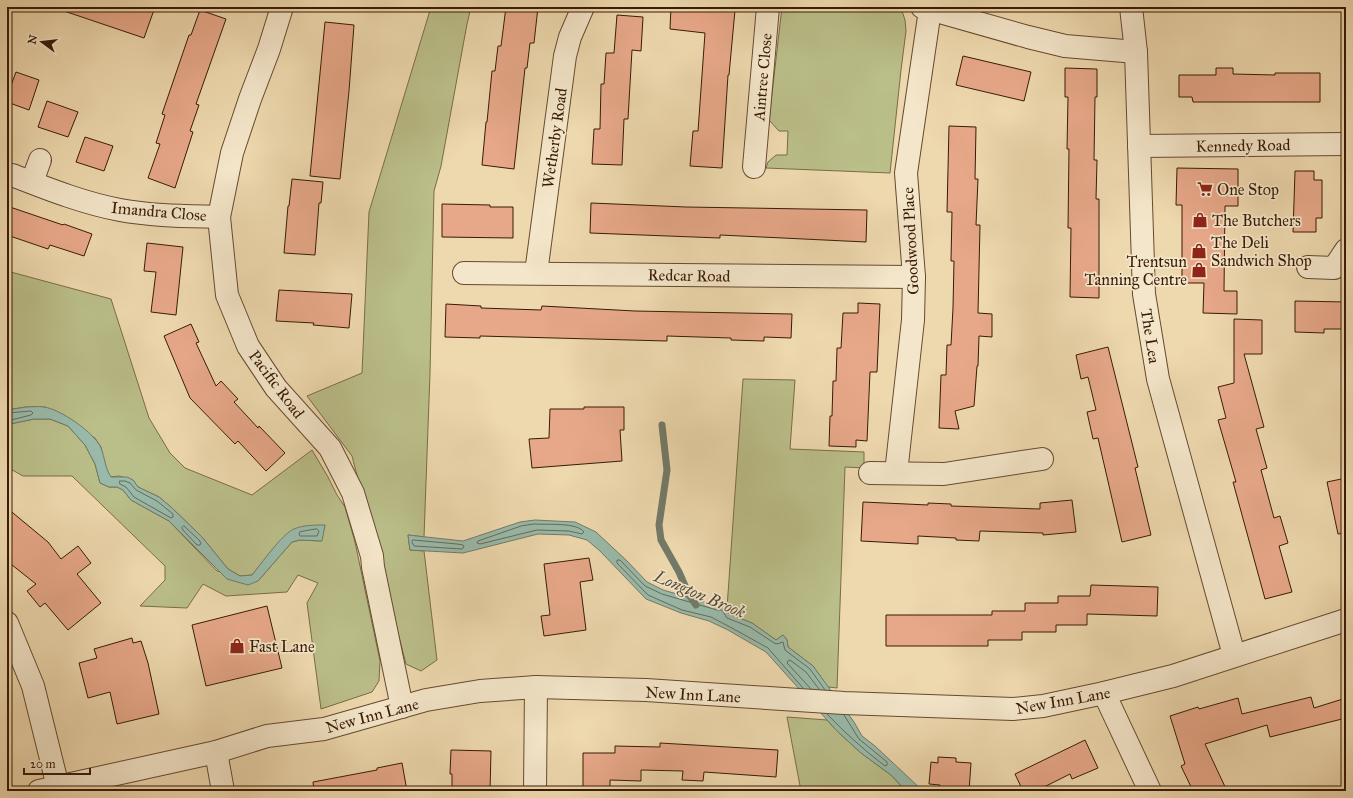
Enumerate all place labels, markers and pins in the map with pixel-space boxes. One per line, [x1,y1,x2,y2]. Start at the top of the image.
supermarket icon: One Stop [1196,180,1214,198]
place label: One Stop [1217,180,1279,199]
shop icon: The Butchers [1191,211,1209,229]
place label: The Butchers [1212,211,1301,230]
place label: The Deli Sandwich Shop [1211,233,1312,270]
shop icon: The Deli Sandwich Shop [1190,242,1208,260]
place label: Trentsun Tanning Centre [1085,252,1187,290]
shop icon: Trentsun Tanning Centre [1190,261,1208,279]
shop icon: Fast Lane [228,637,246,655]
place label: Fast Lane [249,637,315,656]

